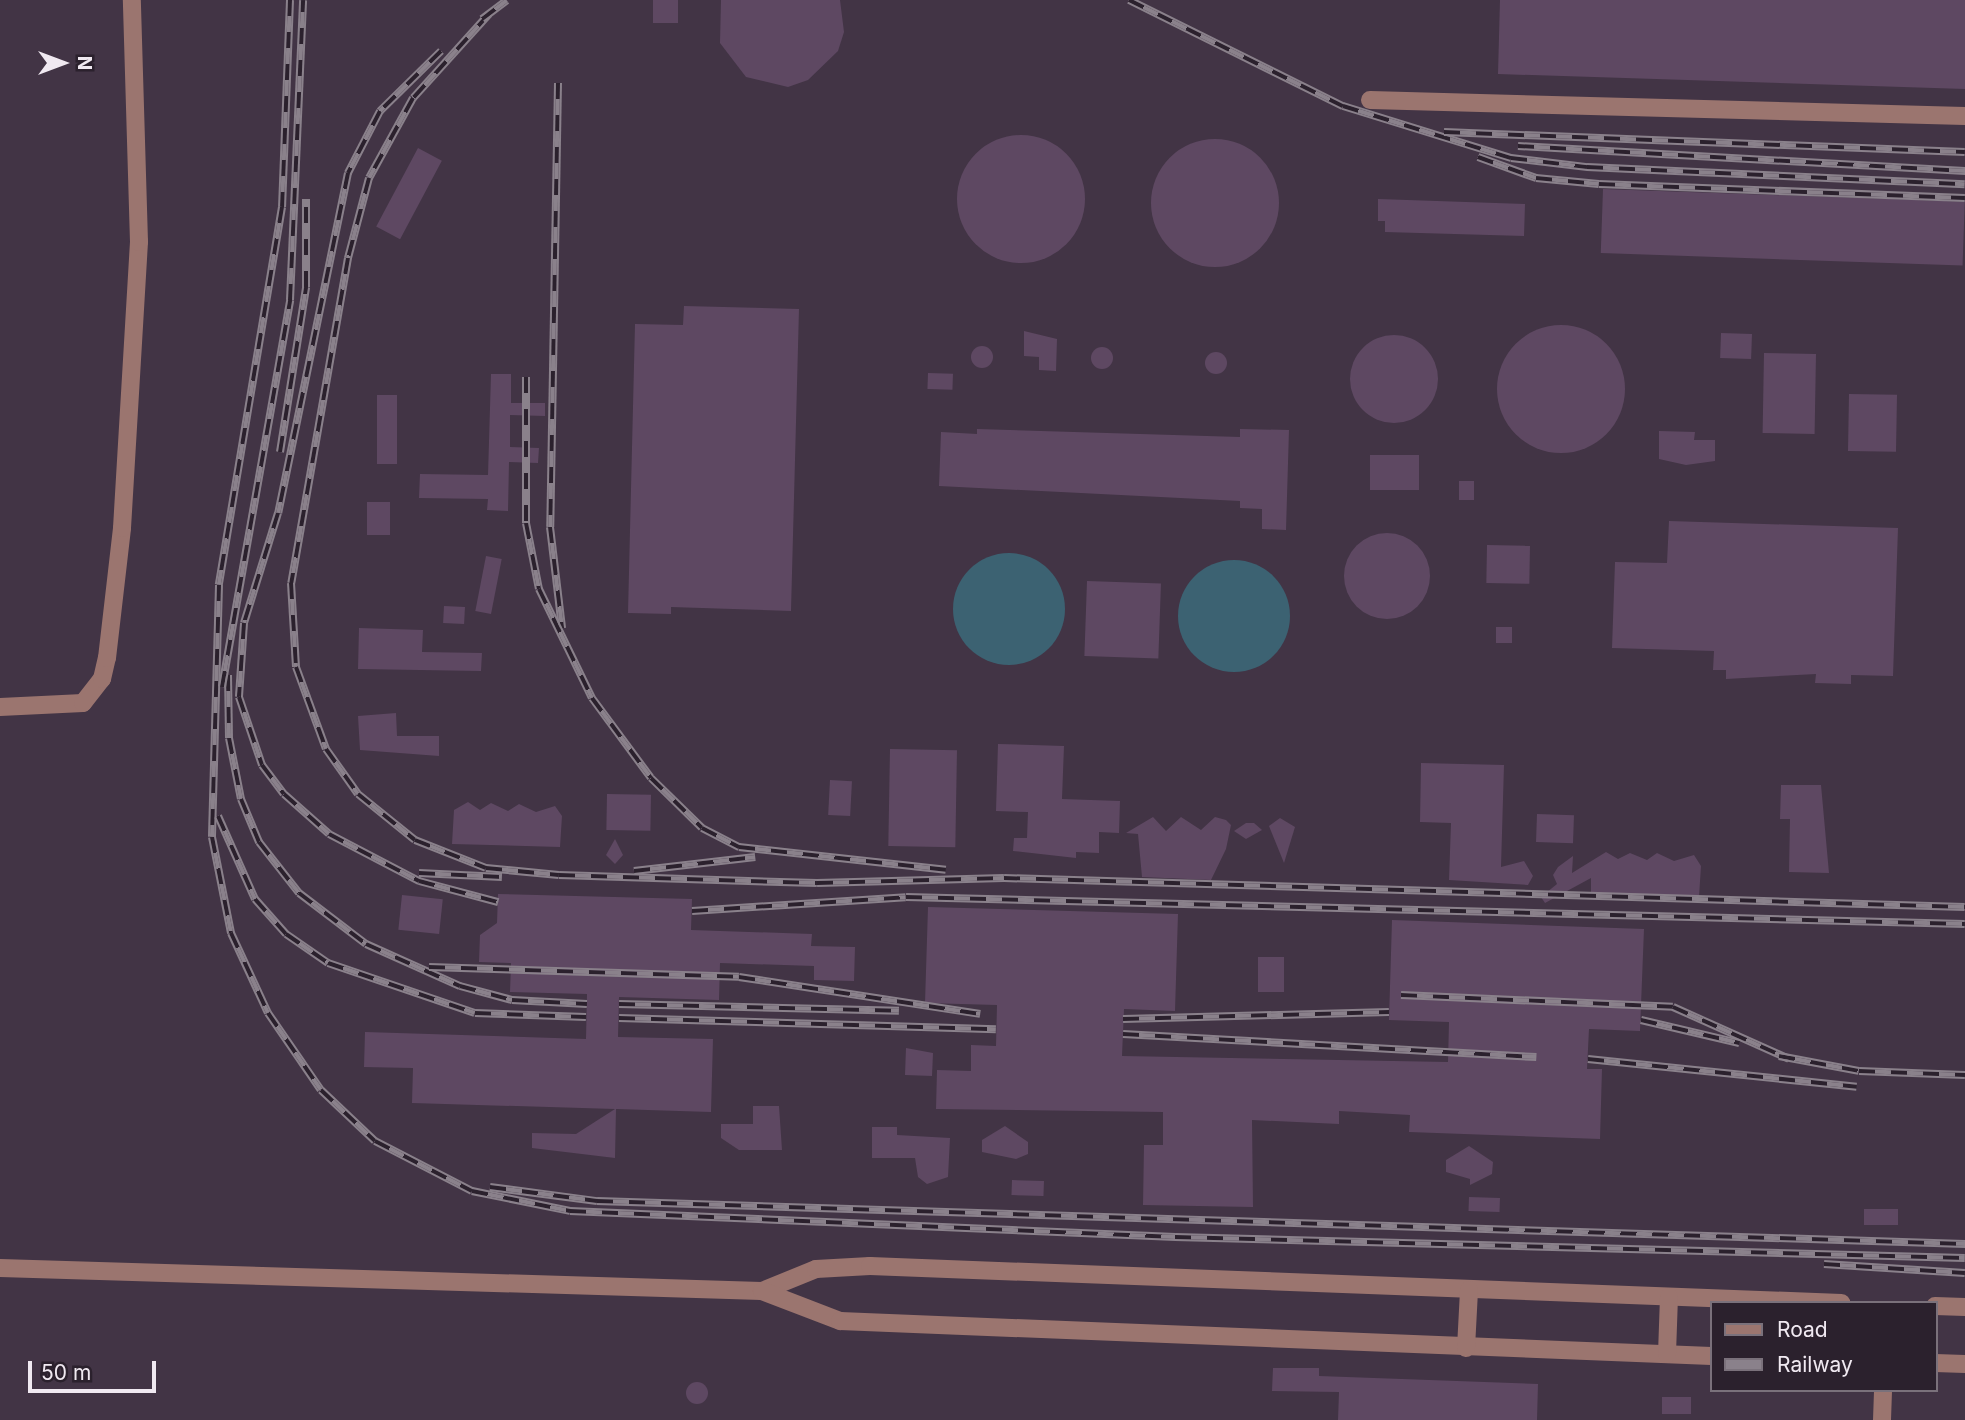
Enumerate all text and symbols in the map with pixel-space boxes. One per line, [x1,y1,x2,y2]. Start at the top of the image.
north arrow [28,28,98,98]
text: N [73,56,96,70]
legend [1710,1301,1937,1392]
text: Road [1777,1317,1828,1342]
scale bar [32,1346,159,1390]
text: Railway [1777,1352,1853,1377]
text: 50 m [41,1360,91,1385]

